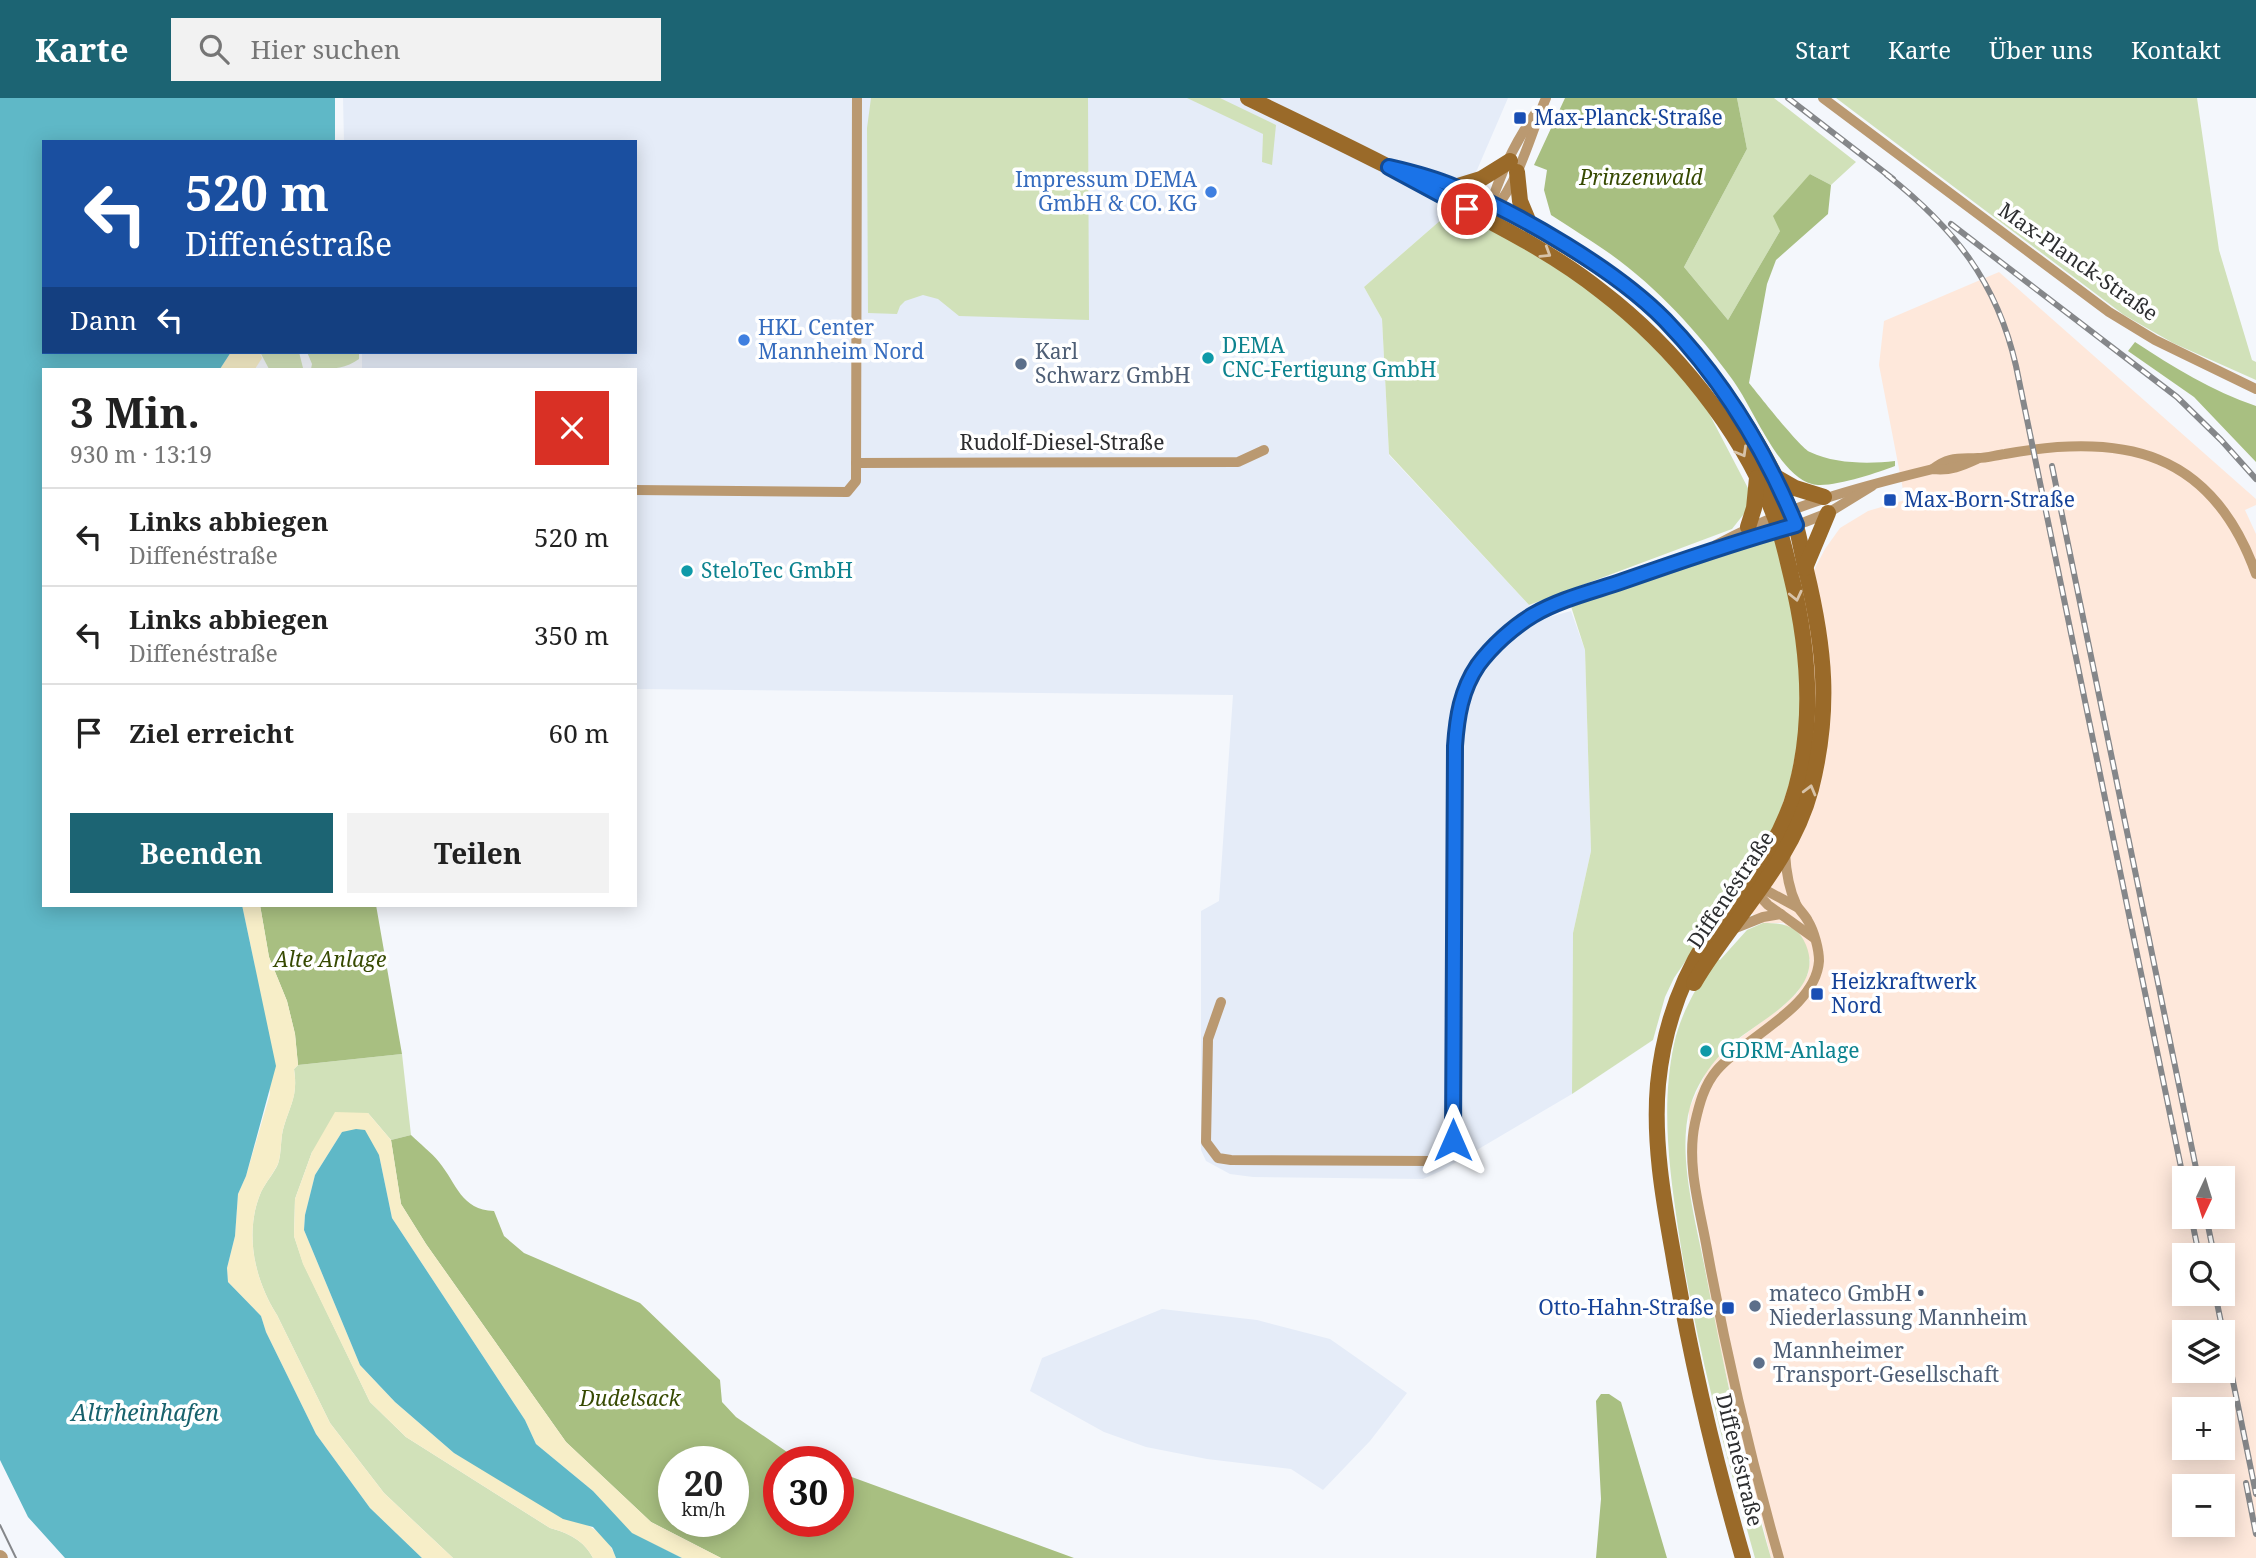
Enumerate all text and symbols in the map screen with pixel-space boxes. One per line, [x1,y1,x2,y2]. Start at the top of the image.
search box [171,18,661,81]
text: Karte [35,27,129,72]
icon: search [195,30,233,68]
text: Hier suchen [251,31,401,67]
text: Start [1795,33,1850,66]
text: Karte [1888,33,1951,66]
text: Über uns [1989,33,2093,66]
text: Kontakt [2131,33,2221,66]
place label: Max-Planck-Straße [1534,103,1723,131]
marker: Max-Planck-Straße [1512,110,1528,126]
text: 520 m [185,159,329,225]
park label: Prinzenwald [1578,163,1704,191]
place label: Impressum DEMA GmbH & CO. KG [1015,165,1197,217]
icon: left [70,168,161,259]
pin [1437,179,1497,239]
marker: Impressum DEMA GmbH & CO. KG [1203,184,1219,200]
icon: arrive [1448,190,1486,228]
street label: Max-Planck-Straße [1993,196,2164,327]
text: Diffenéstraße [185,222,392,265]
one-way arrow [1538,245,1551,258]
icon: left [151,301,189,339]
text: Dann [70,302,137,338]
place label: HKL Center Mannheim Nord [758,313,924,365]
place label: DEMA CNC-Fertigung GmbH [1222,331,1436,383]
marker: HKL Center Mannheim Nord [736,332,752,348]
place label: Karl Schwarz GmbH [1035,337,1190,389]
marker: DEMA CNC-Fertigung GmbH [1200,350,1216,366]
marker: Karl Schwarz GmbH [1013,356,1029,372]
text: 3 Min. [70,383,200,440]
button: close [535,391,609,465]
street label: Rudolf-Diesel-Straße [960,428,1164,456]
text: 930 m · 13:19 [70,438,212,470]
one-way arrow [1734,444,1747,457]
place label: Max-Born-Straße [1904,485,2075,513]
marker: Max-Born-Straße [1882,492,1898,508]
text: Links abbiegen [129,503,328,539]
icon: left [70,518,108,556]
text: 520 m [534,519,609,555]
text: Diffenéstraße [129,539,278,571]
place label: SteloTec GmbH [701,556,853,584]
marker: SteloTec GmbH [679,563,695,579]
one-way arrow [1788,590,1802,602]
text: Links abbiegen [129,601,328,637]
icon: left [70,616,108,654]
text: 350 m [534,617,609,653]
text: Diffenéstraße [129,637,278,669]
icon: arrive [70,714,108,752]
text: Ziel erreicht [129,715,294,751]
text: 60 m [549,715,609,751]
one-way arrow [1802,784,1816,796]
button: Beenden [70,813,333,893]
button: Teilen [347,813,609,893]
street label: Diffenéstraße [1681,825,1780,954]
park label: Alte Anlage [272,945,386,973]
place label: Heizkraftwerk Nord [1831,967,1977,1019]
marker: Heizkraftwerk Nord [1809,986,1825,1002]
place label: GDRM-Anlage [1720,1036,1859,1064]
marker: GDRM-Anlage [1698,1043,1714,1059]
position arrow [1416,1103,1490,1177]
north arrow [2172,1166,2235,1228]
map controls [2172,1166,2235,1537]
button: search [2172,1243,2235,1306]
place label: mateco GmbH • Niederlassung Mannheim [1769,1279,2028,1331]
place label: Otto-Hahn-Straße [1538,1293,1714,1321]
marker: mateco GmbH • Niederlassung Mannheim [1747,1298,1763,1314]
marker: Otto-Hahn-Straße [1720,1300,1736,1316]
button: layers [2172,1320,2235,1383]
place label: Mannheimer Transport-Gesellschaft [1773,1336,1999,1388]
marker: Mannheimer Transport-Gesellschaft [1751,1355,1767,1371]
park label: Dudelsack [579,1384,681,1412]
street label: Diffenéstraße [1710,1390,1770,1529]
water label: Altrheinhafen [69,1396,219,1428]
button: + [2172,1397,2235,1460]
speed limit sign: 30 [763,1446,854,1537]
text: 20 [684,1459,723,1506]
button: − [2172,1474,2235,1537]
text: km/h [681,1497,726,1521]

